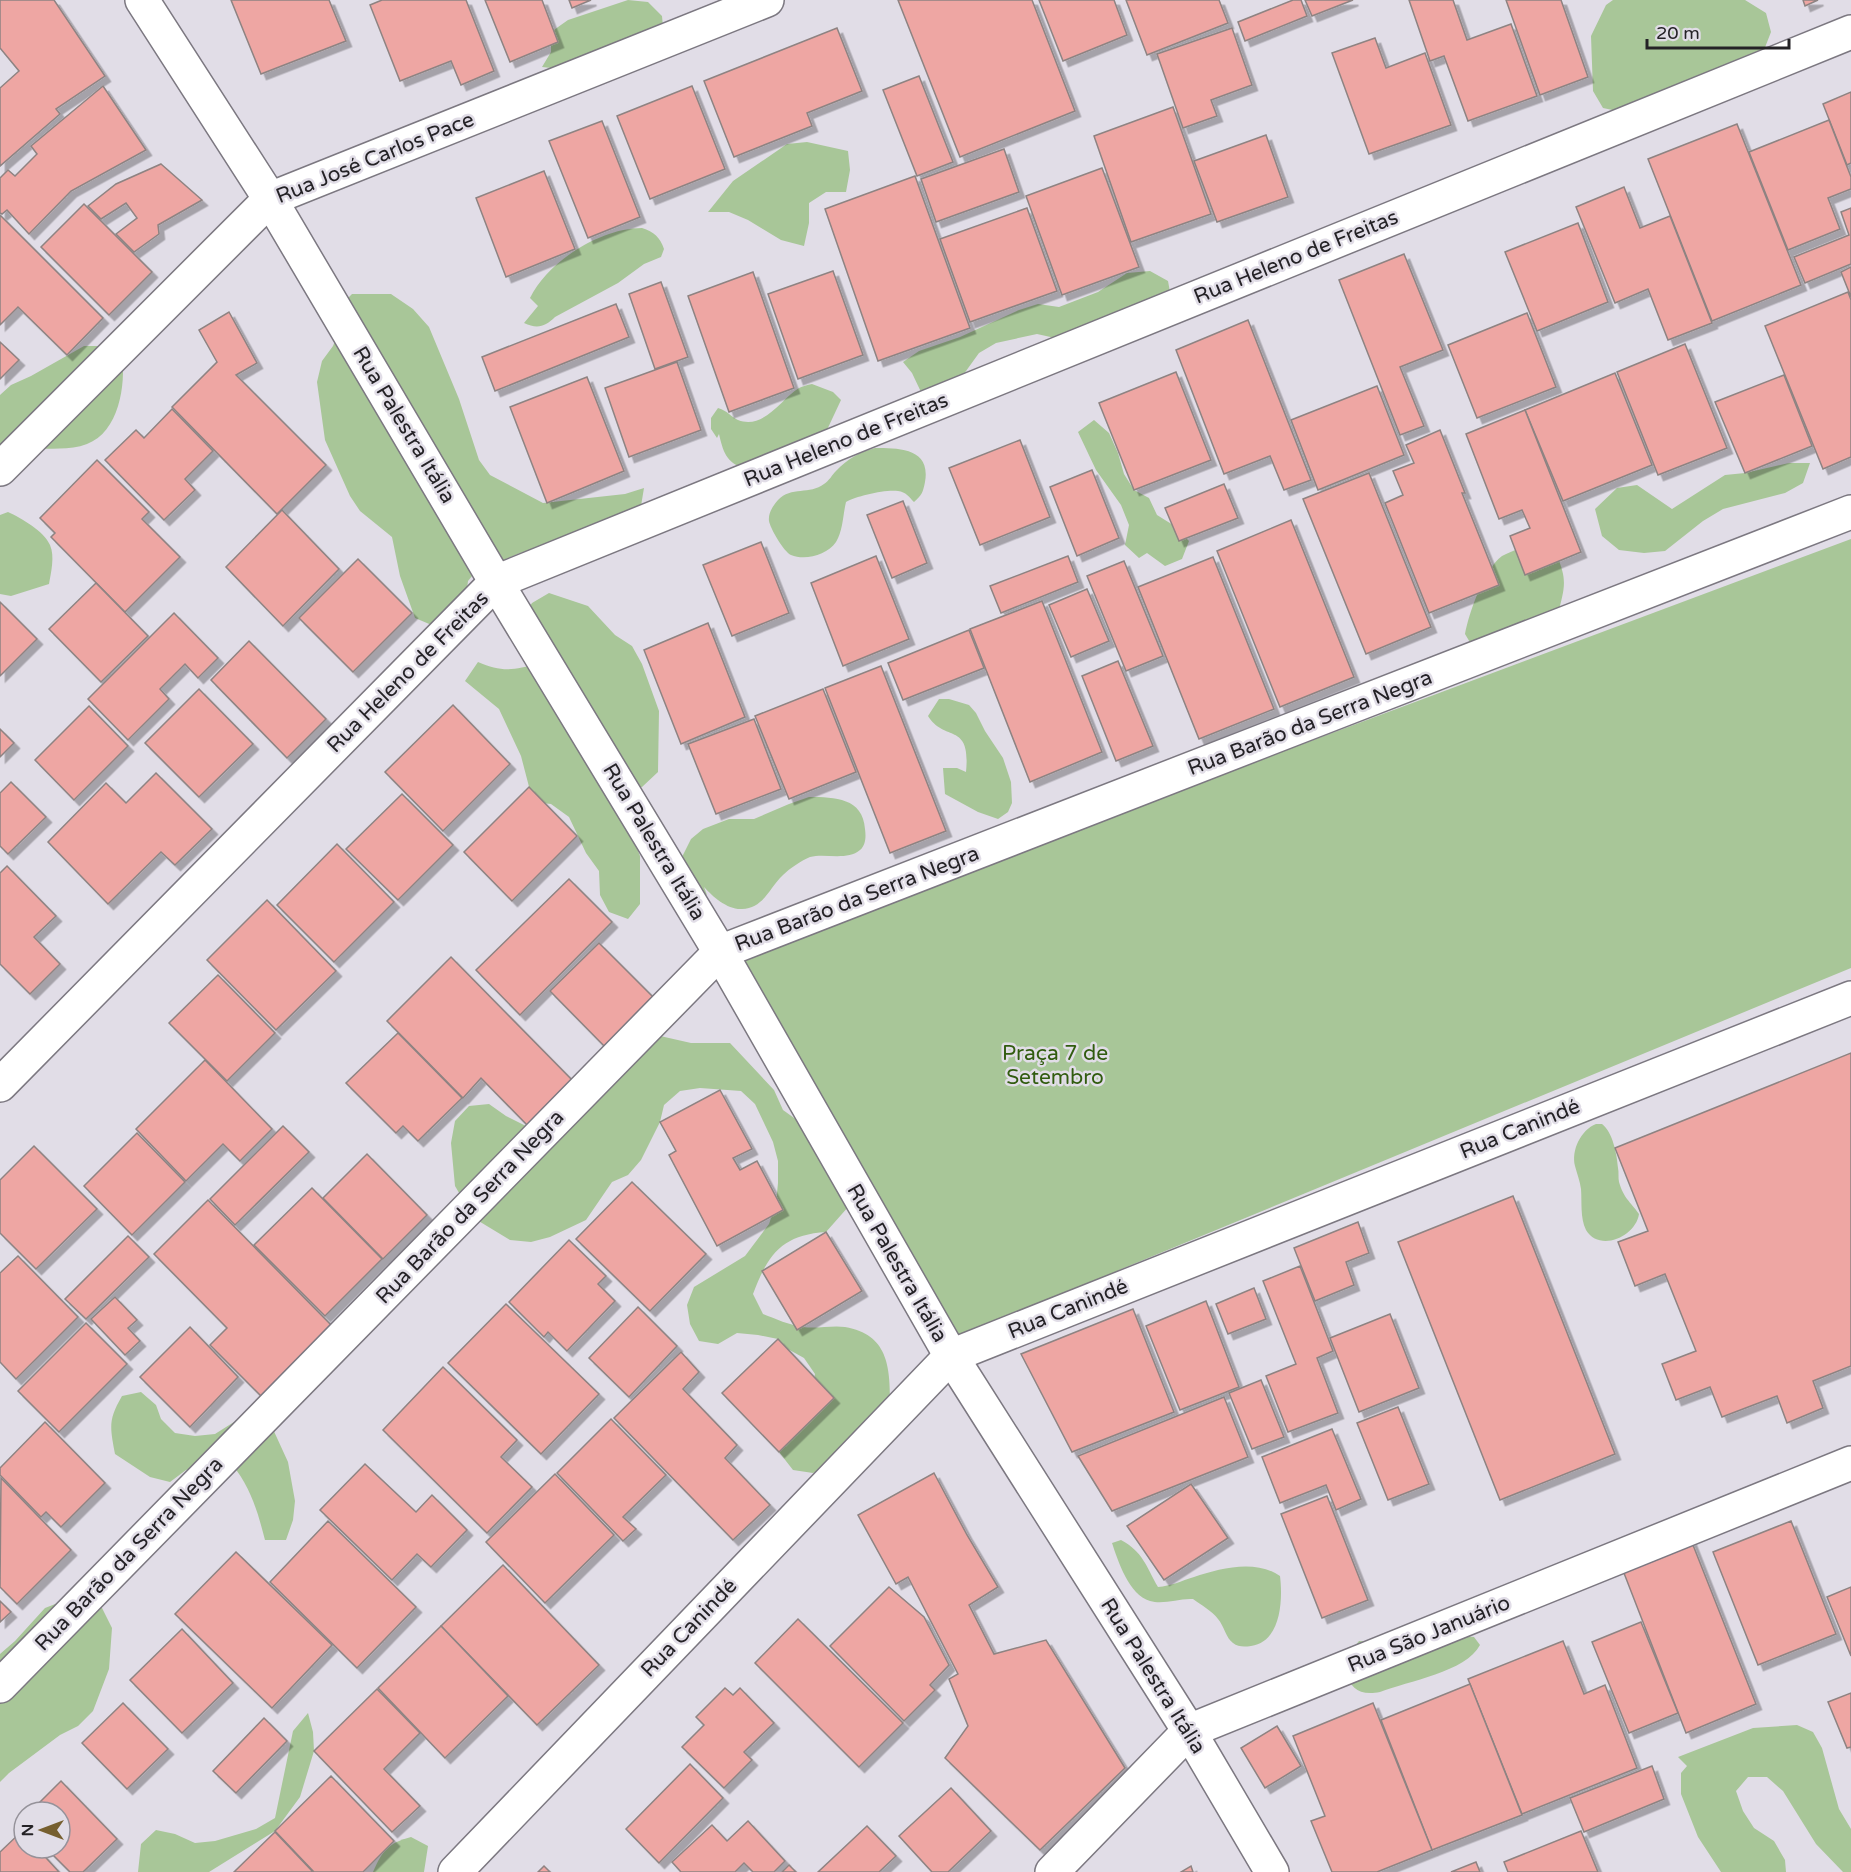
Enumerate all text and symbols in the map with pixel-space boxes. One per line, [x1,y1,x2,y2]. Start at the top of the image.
scale bar [1647,12,1790,50]
text: 20 m [1656,22,1700,44]
street label: Rua José Carlos Pace [272,107,478,209]
street label: Rua Heleno de Freitas [1190,205,1402,309]
street label: Rua Palestra Itália [347,342,461,508]
street label: Rua Heleno de Freitas [740,388,952,492]
street label: Rua Heleno de Freitas [322,586,494,758]
street label: Rua Barão da Serra Negra [1184,665,1436,781]
street label: Rua Palestra Itália [597,759,711,925]
street label: Rua Barão da Serra Negra [731,841,983,957]
park label: Praça 7 de Setembro [1002,1041,1108,1090]
street label: Rua Canindé [1456,1094,1584,1164]
street label: Rua Barão da Serra Negra [371,1105,569,1309]
street label: Rua Palestra Itália [842,1179,952,1347]
street label: Rua Canindé [1004,1274,1132,1344]
street label: Rua Barão da Serra Negra [30,1452,228,1656]
street label: Rua Canindé [636,1573,742,1682]
street label: Rua São Januário [1344,1590,1514,1678]
street label: Rua Palestra Itália [1095,1594,1211,1758]
north arrow [12,1800,72,1860]
text: N [18,1824,38,1836]

